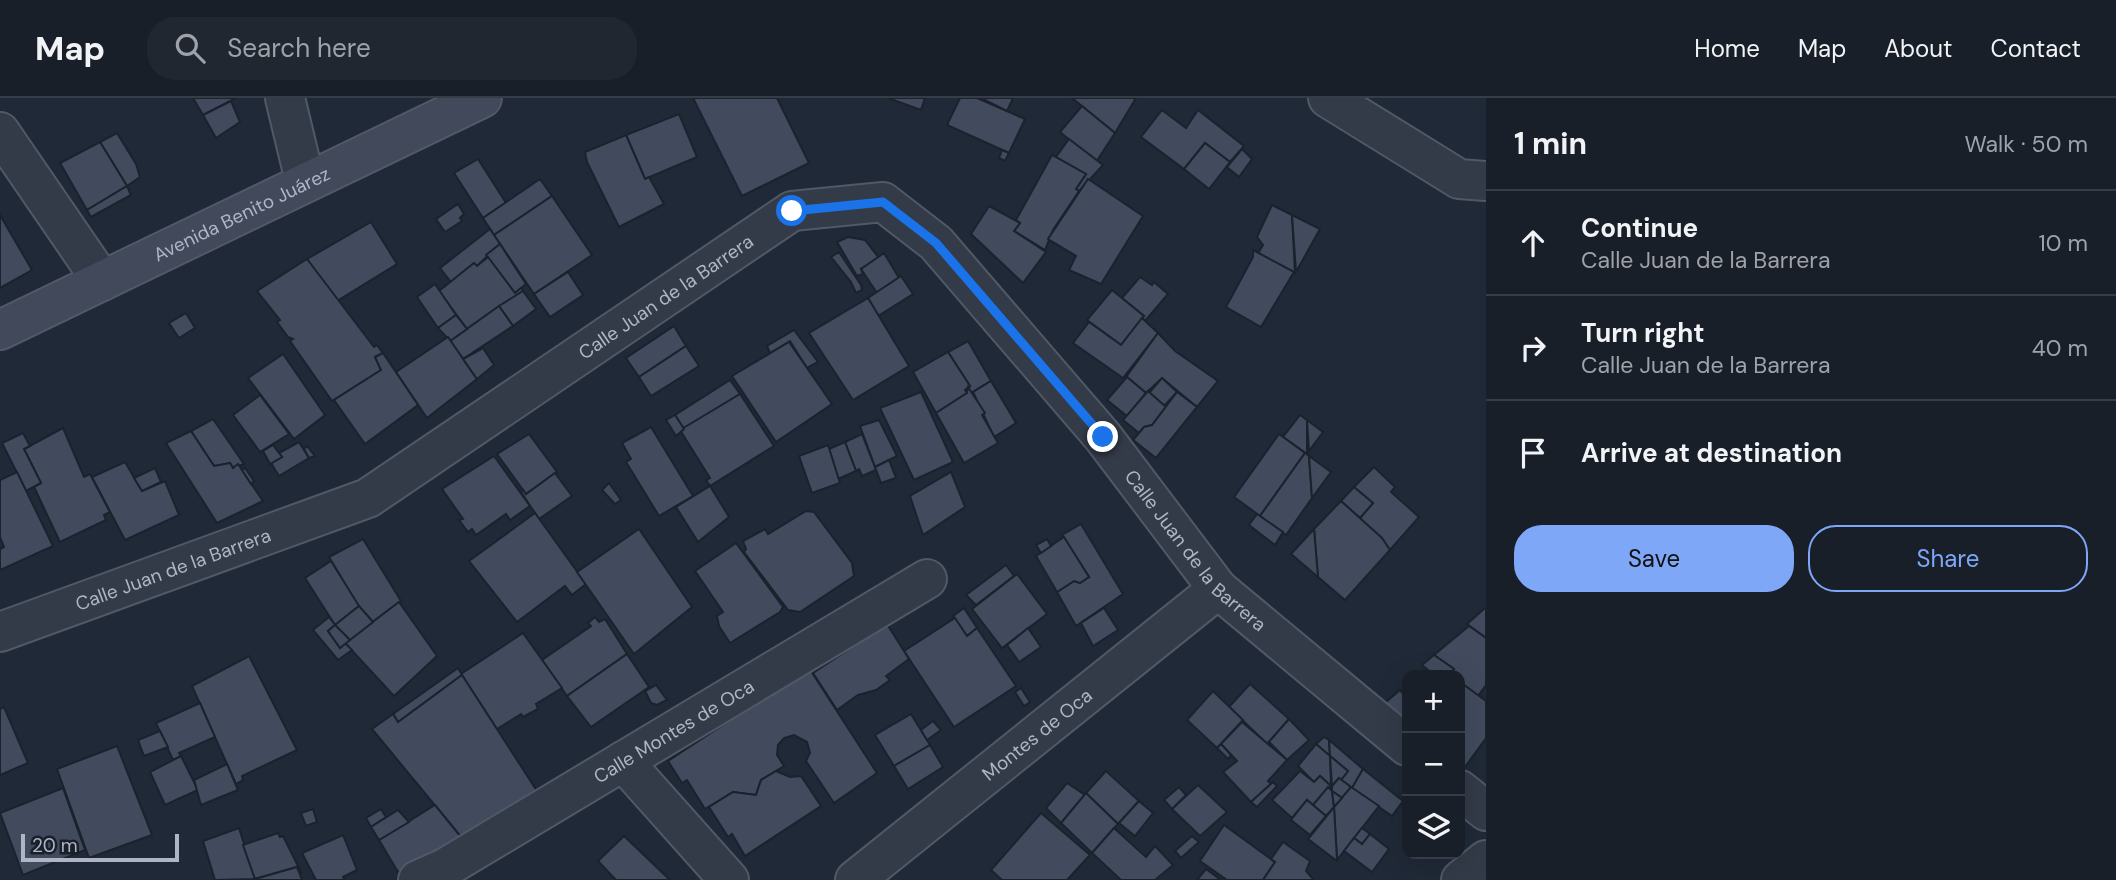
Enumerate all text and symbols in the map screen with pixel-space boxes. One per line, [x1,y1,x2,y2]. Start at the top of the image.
search box [147,17,637,80]
text: Map [35,27,105,70]
icon: search [171,29,209,67]
text: Search here [227,31,371,65]
text: Home [1694,33,1760,64]
text: Map [1798,33,1846,64]
text: About [1884,33,1953,64]
text: Contact [1991,33,2081,64]
text: 1 min [1514,124,1587,163]
text: Walk · 50 m [1964,129,2088,159]
street label: Avenida Benito Juárez [149,161,334,267]
route start [776,195,807,226]
text: Continue [1581,211,1698,245]
icon: ahead [1514,224,1552,262]
text: 10 m [2038,228,2088,258]
street label: Calle Juan de la Barrera [573,229,758,365]
text: Calle Juan de la Barrera [1581,245,1830,275]
text: Turn right [1581,316,1705,350]
icon: right [1514,329,1552,367]
text: 40 m [2032,333,2088,363]
text: Calle Juan de la Barrera [1581,350,1830,380]
route end [1087,421,1118,452]
icon: arrive [1514,434,1552,472]
text: Arrive at destination [1581,436,1842,470]
street label: Calle Juan de la Barrera [1119,465,1271,637]
street label: Calle Juan de la Barrera [72,522,274,617]
button: Save [1514,525,1794,592]
button: Share [1808,525,2088,592]
map controls [1402,670,1465,859]
button: + [1402,670,1465,733]
street label: Calle Montes de Oca [589,674,759,789]
street label: Montes de Oca [977,683,1097,786]
button: − [1402,733,1465,796]
button: layers [1402,796,1465,859]
scale bar [21,831,178,863]
text: 20 m [32,833,78,858]

